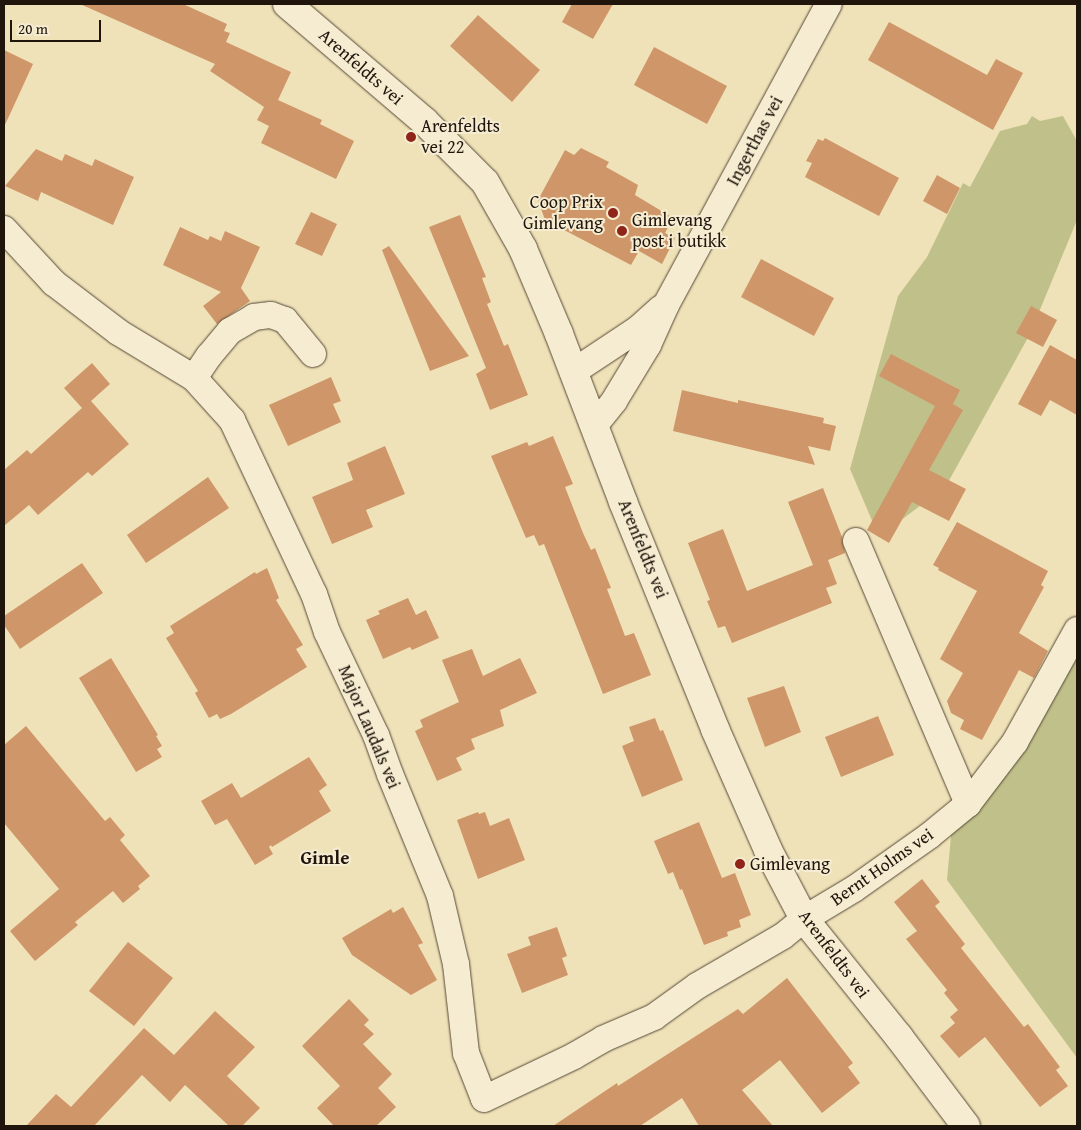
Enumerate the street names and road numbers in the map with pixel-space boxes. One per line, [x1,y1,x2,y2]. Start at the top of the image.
street label: Arenfeldts vei [314,24,408,110]
street label: Ingerthas vei [722,92,788,190]
street label: Arenfeldts vei [613,496,673,602]
street label: Major Laudals vei [333,662,405,792]
street label: Bernt Holms vei [826,824,938,910]
street label: Arenfeldts vei [794,906,874,1002]

